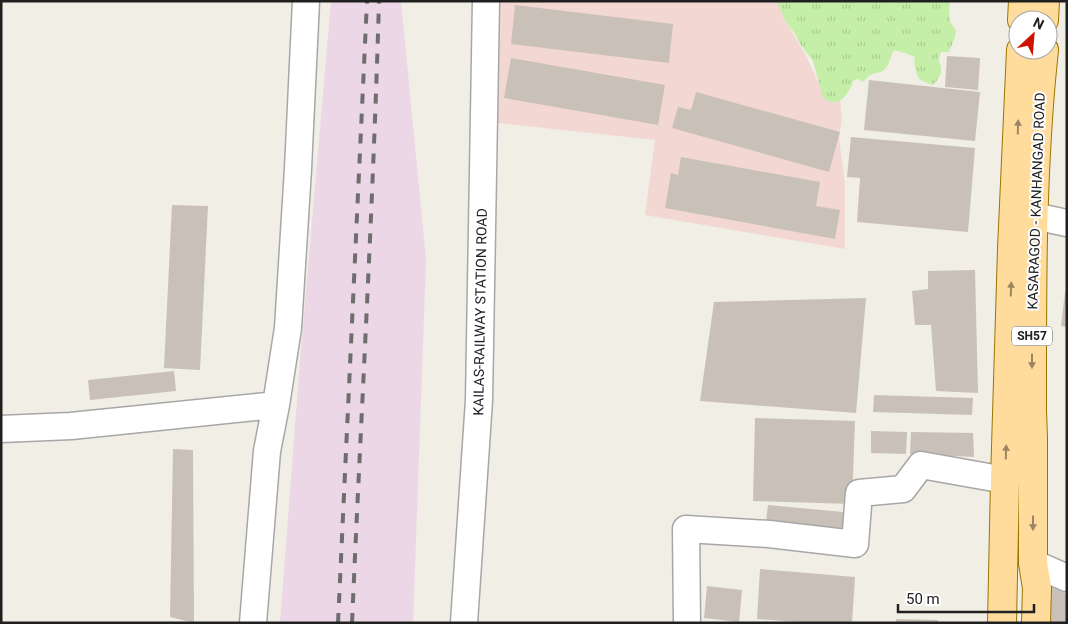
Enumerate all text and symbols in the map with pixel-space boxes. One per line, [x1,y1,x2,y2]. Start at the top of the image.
north arrow [1008,10,1058,60]
text: N [1031,14,1047,33]
street label: KASARAGOD - KANHANGAD ROAD [1024,92,1048,310]
one-way arrow [1014,119,1022,135]
street label: KAILAS-RAILWAY STATION ROAD [470,208,490,416]
one-way arrow [1007,281,1015,297]
road number: SH57 [1012,326,1052,346]
one-way arrow [1028,353,1036,369]
one-way arrow [1002,443,1010,459]
one-way arrow [1029,516,1037,532]
scale bar [898,582,1034,614]
text: 50 m [906,590,940,608]

